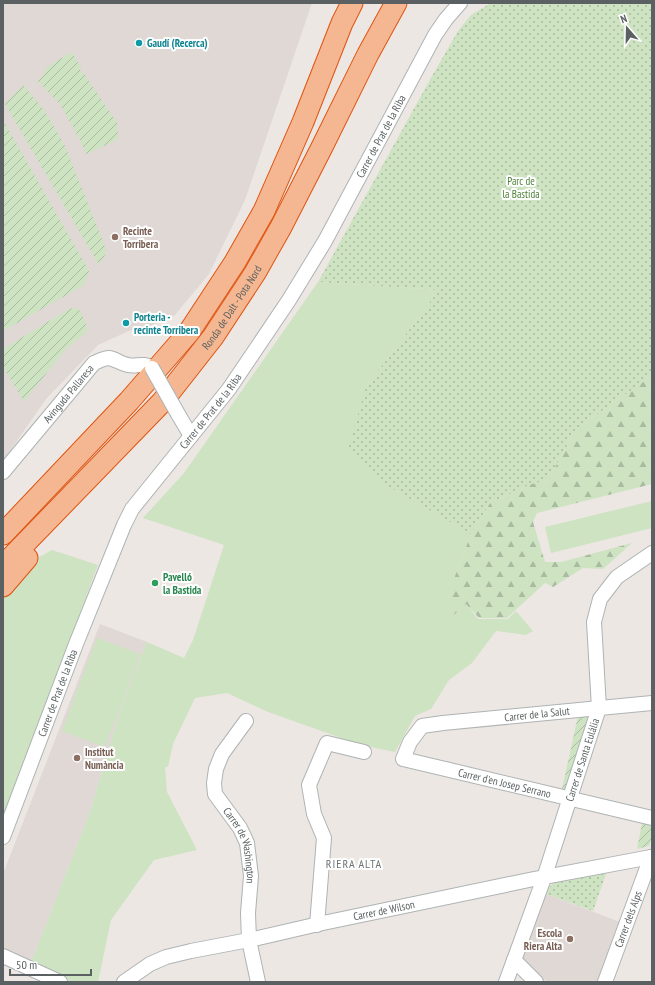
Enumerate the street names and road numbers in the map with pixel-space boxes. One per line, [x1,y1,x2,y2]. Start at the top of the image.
street label: Carrer de Prat de la Riba [353,92,409,180]
street label: Ronda de Dalt - Pota Nord [199,263,265,352]
street label: Avinguda Pallaresa [40,362,97,426]
street label: Carrer de Prat de la Riba [176,371,244,452]
street label: Carrer de Prat de la Riba [35,647,80,739]
street label: Carrer de la Salut [504,704,570,724]
street label: Carrer de Santa Eulália [562,716,602,803]
street label: Carrer d'en Josep Serrano [457,765,553,801]
street label: Carrer de Washington [220,805,258,884]
street label: Carrer dels Alps [611,889,645,949]
street label: Carrer de Wilson [352,897,416,924]

